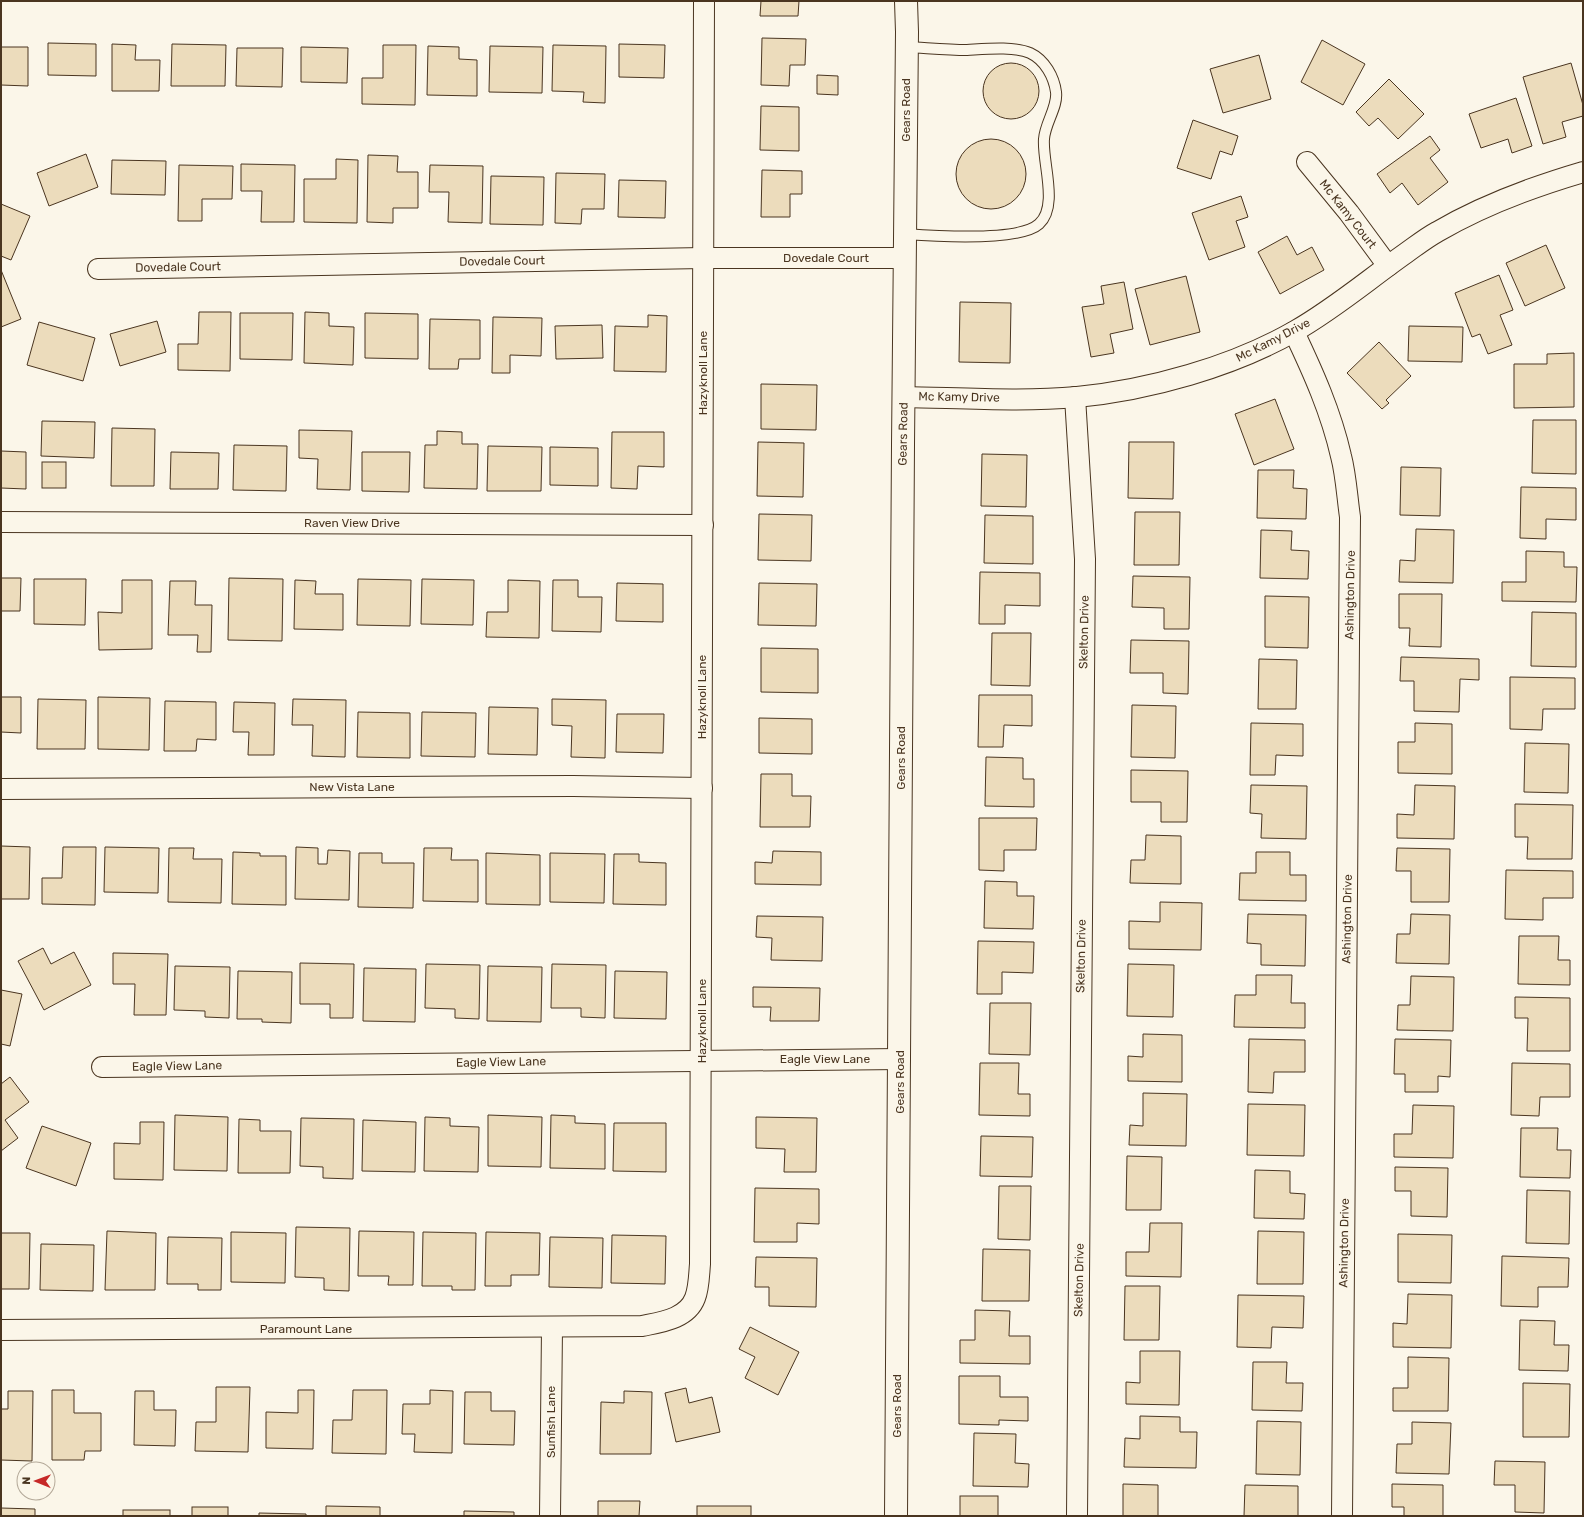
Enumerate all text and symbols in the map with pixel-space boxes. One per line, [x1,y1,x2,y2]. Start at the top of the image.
street label: Gears Road [899,78,913,142]
street label: Mc Kamy Court [1317,177,1380,252]
street label: Dovedale Court [783,251,869,265]
street label: Dovedale Court [459,253,545,269]
street label: Dovedale Court [135,259,221,275]
street label: Mc Kamy Drive [1234,315,1313,365]
street label: Hazyknoll Lane [696,331,710,415]
street label: Mc Kamy Drive [918,389,1000,405]
street label: Gears Road [895,402,911,466]
street label: Raven View Drive [304,516,400,530]
street label: Ashington Drive [1342,550,1358,640]
street label: Skelton Drive [1076,595,1092,669]
street label: Hazyknoll Lane [695,655,709,739]
street label: Gears Road [894,726,908,790]
street label: New Vista Lane [309,780,395,794]
street label: Ashington Drive [1339,874,1355,964]
street label: Skelton Drive [1073,919,1089,993]
street label: Hazyknoll Lane [695,979,709,1063]
street label: Gears Road [893,1050,907,1114]
street label: Eagle View Lane [780,1052,870,1066]
street label: Eagle View Lane [456,1054,547,1070]
street label: Eagle View Lane [132,1058,223,1074]
street label: Ashington Drive [1336,1198,1352,1288]
street label: Skelton Drive [1071,1243,1087,1317]
street label: Paramount Lane [260,1322,352,1336]
street label: Gears Road [890,1374,904,1438]
street label: Sunfish Lane [544,1386,558,1458]
north arrow [16,1461,56,1501]
text: N [20,1477,33,1485]

